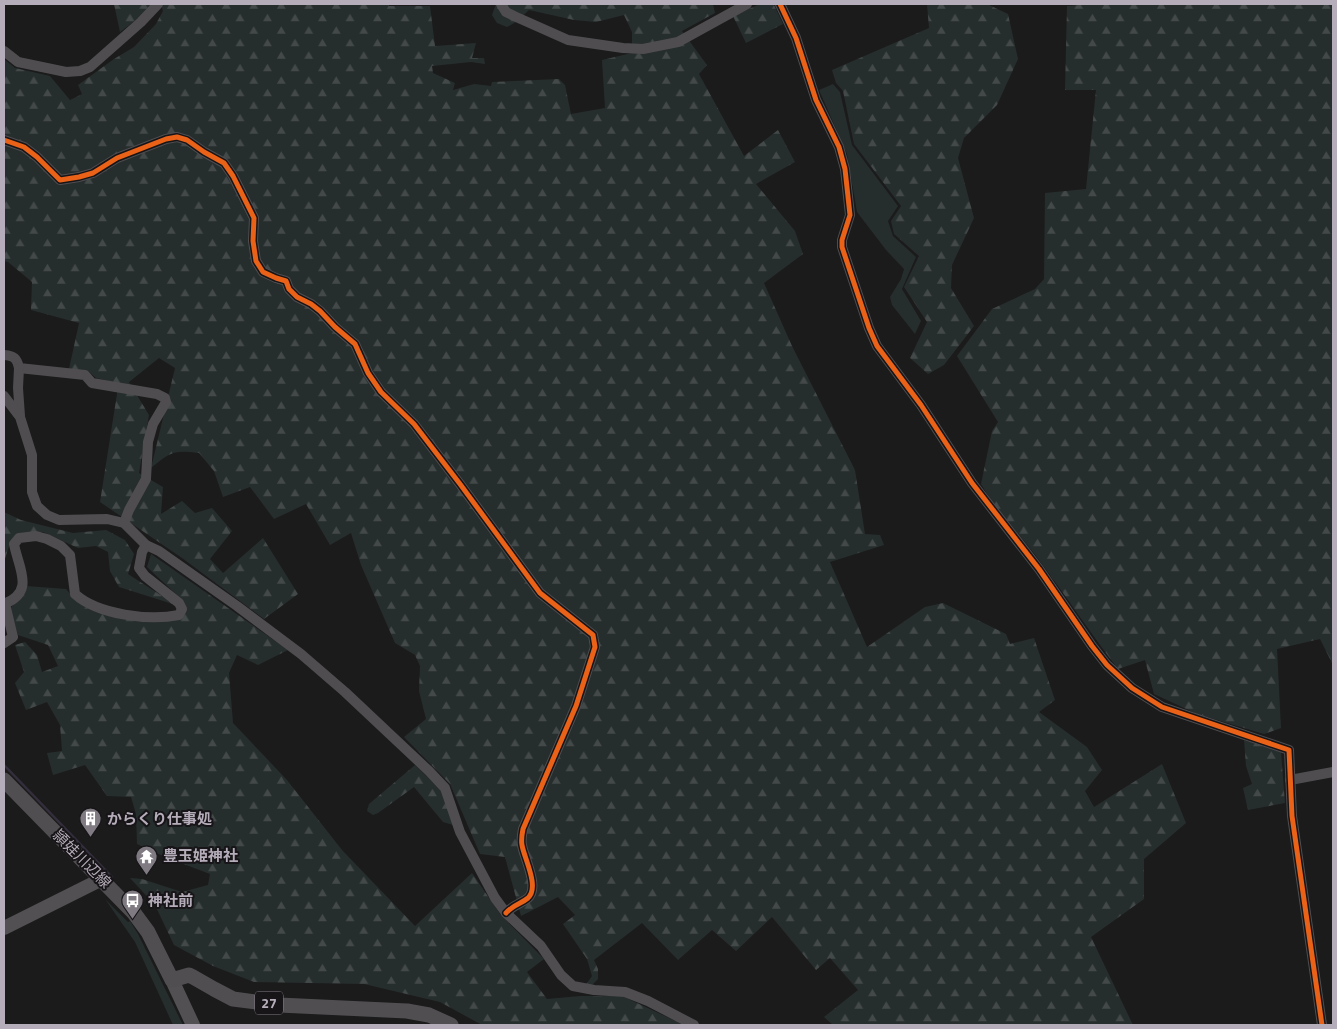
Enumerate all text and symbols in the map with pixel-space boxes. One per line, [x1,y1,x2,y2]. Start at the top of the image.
building icon: からくり仕事処 [79,807,103,838]
place label: からくり仕事処 [107,807,212,830]
street label: 頴娃川辺線 [48,824,117,893]
temple icon: 豊玉姫神社 [135,844,159,875]
place label: 豊玉姫神社 [163,844,238,867]
bus stop icon: 神社前 [120,889,144,920]
place label: 神社前 [147,889,193,912]
road number: 27 [255,991,283,1014]

